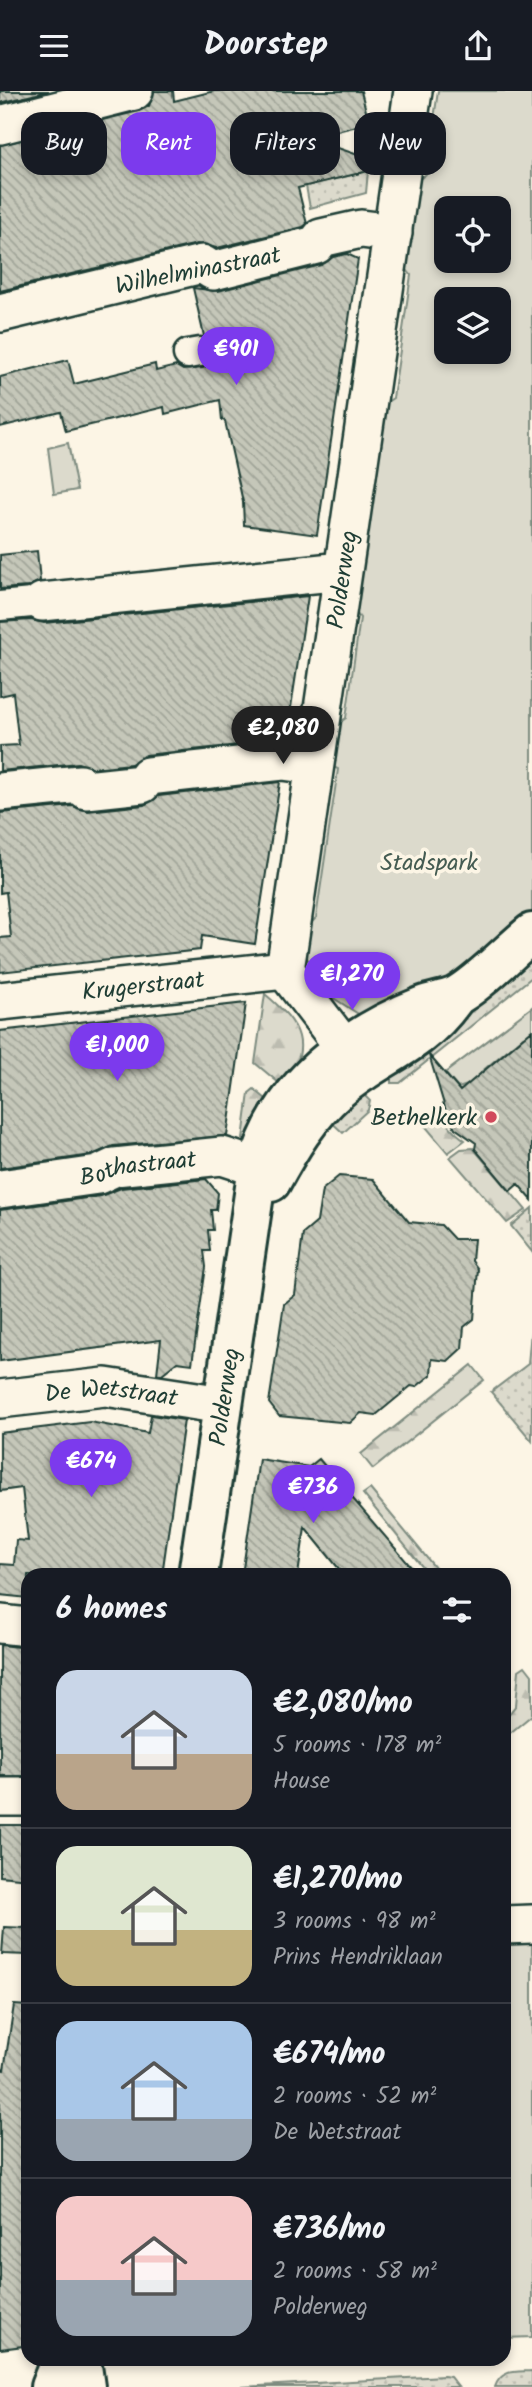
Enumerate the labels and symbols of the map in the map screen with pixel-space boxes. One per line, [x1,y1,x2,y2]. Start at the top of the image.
street label: Wilhelminastraat [112,236,285,307]
pin: €901 [195,327,277,387]
street label: Polderweg [317,528,370,632]
pin: €2,080 [226,707,340,766]
park label: Stadspark [380,844,478,883]
pin: €1,270 [295,953,409,1012]
street label: Krugerstraat [80,961,207,1013]
pin: €1,000 [60,1023,174,1083]
place label: Bethelkerk [371,1099,478,1138]
marker: Bethelkerk [483,1109,499,1125]
street label: Bothastraat [77,1141,199,1198]
street label: Polderweg [199,1345,252,1449]
street label: De Wetstraat [43,1369,181,1419]
pin: €674 [50,1439,132,1499]
pin: €736 [272,1465,354,1525]

